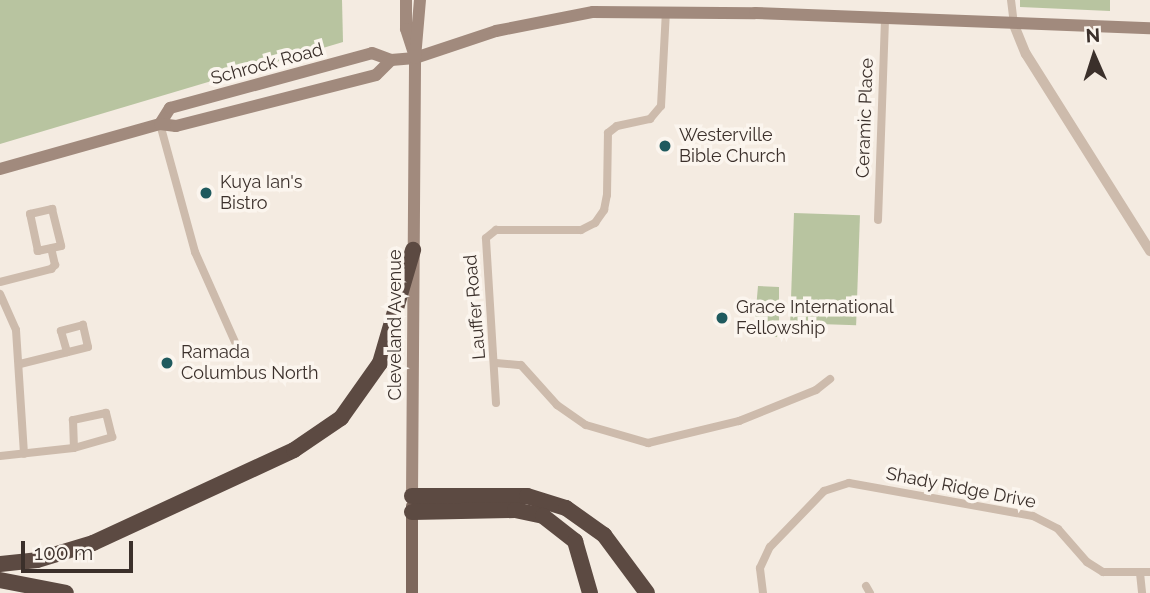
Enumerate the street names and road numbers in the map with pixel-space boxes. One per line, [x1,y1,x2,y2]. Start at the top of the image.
street label: Schrock Road [209,39,325,89]
street label: Ceramic Place [852,58,878,178]
street label: Cleveland Avenue [384,249,406,401]
street label: Lauffer Road [460,253,490,361]
street label: Shady Ridge Drive [884,463,1038,513]

